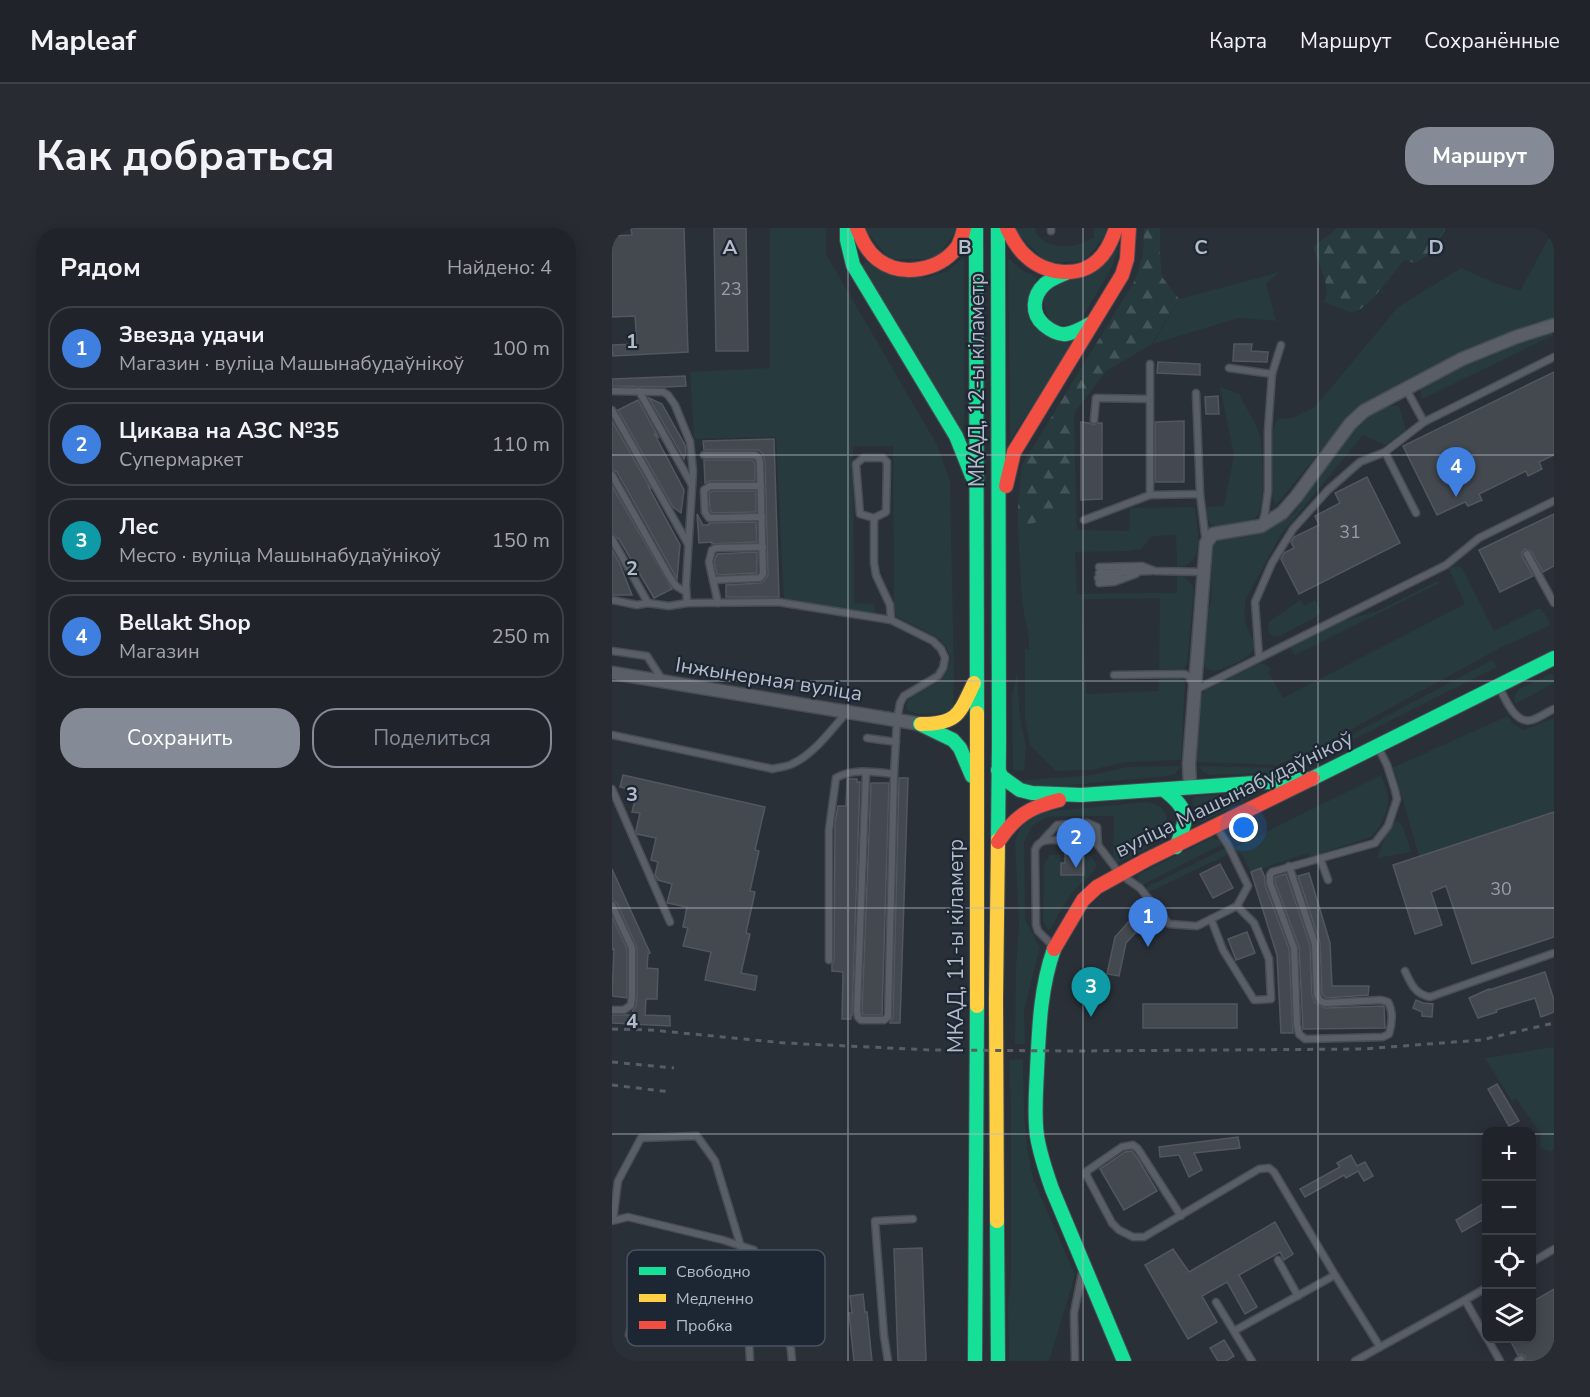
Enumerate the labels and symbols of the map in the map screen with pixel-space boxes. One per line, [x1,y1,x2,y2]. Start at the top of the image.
text: A [723,234,738,261]
text: B [958,234,972,261]
text: C [1194,234,1208,261]
text: D [1428,234,1444,261]
street label: МКАД, 12-ы кіламетр [963,273,991,487]
house number: 23 [720,277,742,301]
text: 1 [626,328,638,355]
pin: 4 [1436,448,1476,497]
house number: 31 [1339,520,1361,544]
text: 2 [626,555,638,582]
street label: Інжынерная вуліца [674,650,864,708]
street label: вуліца Машынабудаўнікоў [1110,724,1358,864]
text: 3 [626,781,638,808]
your location [1229,813,1258,842]
pin: 2 [1056,818,1096,868]
street label: МКАД, 11-ы кіламетр [942,839,970,1053]
house number: 30 [1490,877,1512,901]
pin: 1 [1128,898,1168,947]
pin: 3 [1072,968,1110,1017]
text: 4 [626,1008,638,1035]
legend [627,1250,825,1346]
text: Свободно [676,1261,751,1283]
text: Медленно [676,1288,754,1310]
text: Пробка [676,1315,733,1337]

